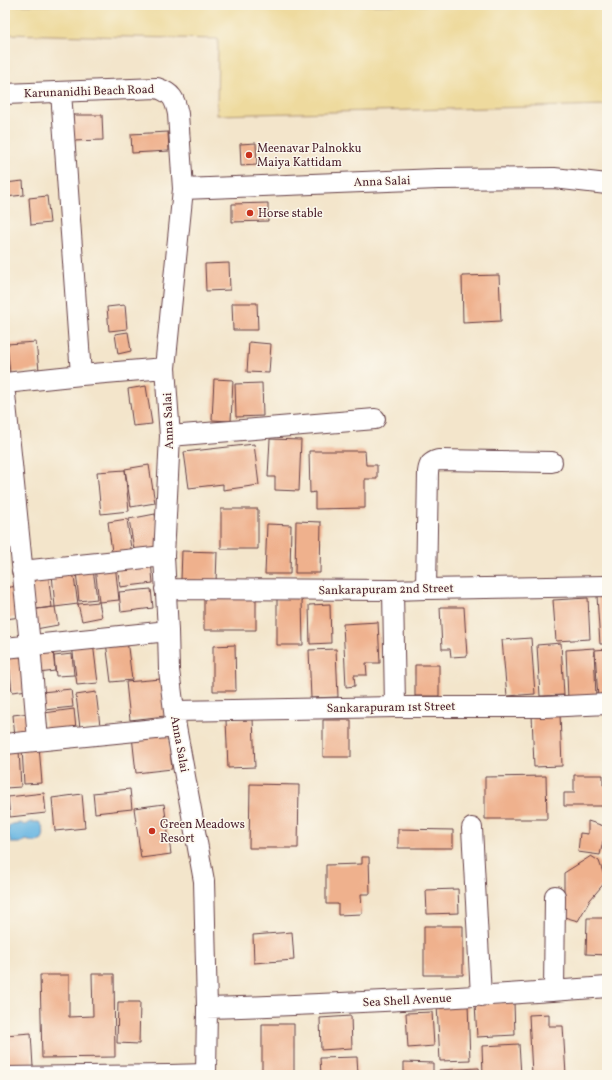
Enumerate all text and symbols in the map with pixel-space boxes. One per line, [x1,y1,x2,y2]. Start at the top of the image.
street label: Karunanidhi Beach Road [23,82,155,102]
place label: Meenavar Palnokku Maiya Kattidam [257,141,362,171]
marker: Meenavar Palnokku Maiya Kattidam [244,150,254,160]
street label: Anna Salai [353,173,411,191]
place label: Horse stable [258,206,323,222]
marker: Horse stable [245,208,255,218]
street label: Anna Salai [160,392,178,450]
street label: Sankarapuram 2nd Street [318,581,454,599]
street label: Sankarapuram 1st Street [326,699,456,717]
street label: Anna Salai [166,715,192,774]
place label: Green Meadows Resort [160,817,245,847]
marker: Green Meadows Resort [147,826,157,836]
street label: Sea Shell Avenue [362,991,452,1011]

